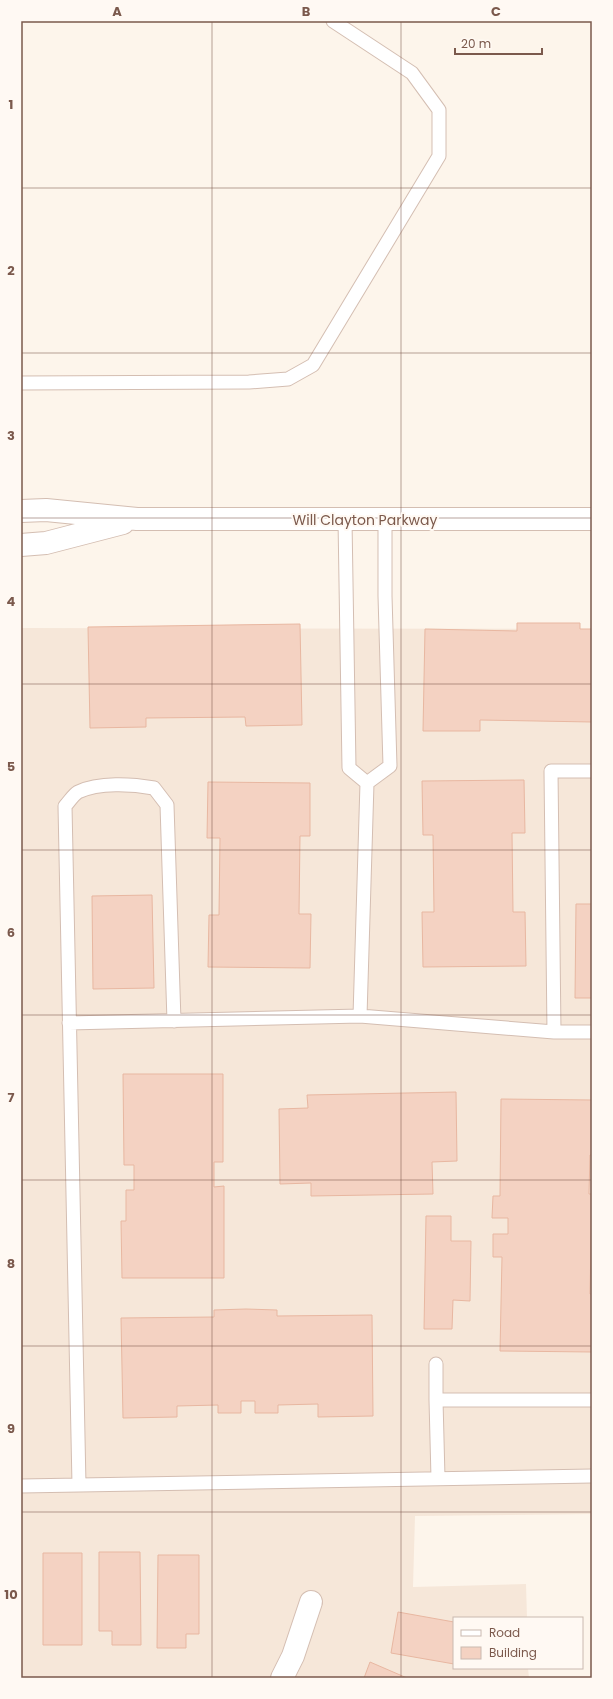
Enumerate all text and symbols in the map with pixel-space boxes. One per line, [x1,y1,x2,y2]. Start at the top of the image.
text: A [112,2,122,21]
text: B [302,2,311,21]
text: C [491,2,501,21]
scale bar [455,30,542,56]
text: 20 m [461,35,491,52]
text: 1 [9,95,13,114]
text: 2 [7,261,15,280]
text: 3 [7,426,15,445]
street label: Will Clayton Parkway [293,510,438,530]
text: 4 [7,592,16,611]
text: 5 [7,757,15,776]
text: 6 [7,923,15,942]
text: 7 [8,1088,15,1107]
text: 8 [7,1254,15,1273]
text: 9 [7,1419,15,1438]
text: 10 [4,1585,18,1604]
legend [453,1617,583,1669]
text: Road [489,1624,520,1641]
text: Building [489,1644,537,1661]

